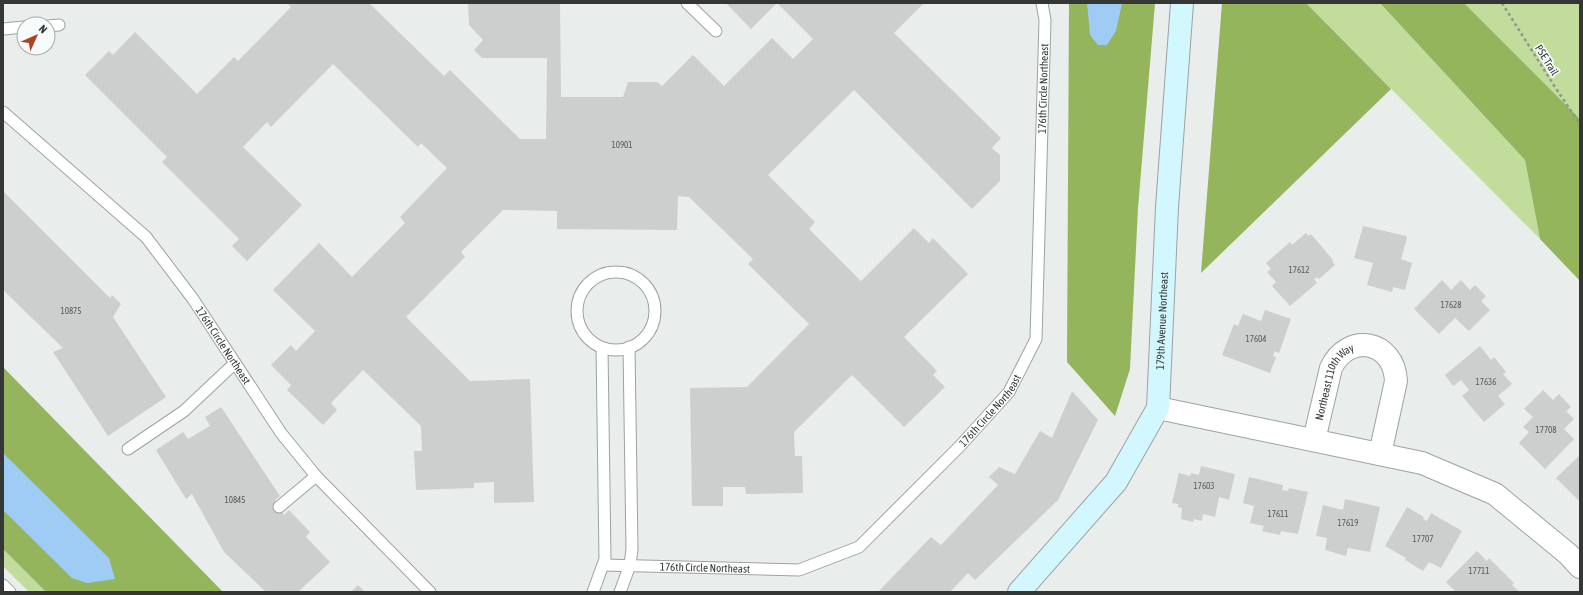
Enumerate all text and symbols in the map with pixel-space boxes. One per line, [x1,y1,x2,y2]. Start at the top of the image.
north arrow [16,16,56,56]
text: N [37,22,50,35]
street label: PSE Trail [1533,42,1561,78]
street label: 176th Circle Northeast [1036,43,1050,134]
house number: 10901 [611,140,633,150]
house number: 17612 [1288,265,1310,275]
street label: 179th Avenue Northeast [1154,272,1170,370]
house number: 17628 [1440,300,1462,310]
street label: 176th Circle Northeast [194,304,253,386]
house number: 10875 [60,306,82,316]
house number: 17604 [1245,334,1267,344]
street label: Northeast 110th Way [1313,341,1356,421]
street label: 176th Circle Northeast [957,372,1023,449]
house number: 17636 [1475,377,1497,387]
house number: 17708 [1535,425,1557,435]
house number: 17603 [1193,481,1215,491]
house number: 10845 [224,495,246,505]
house number: 17611 [1267,509,1289,519]
house number: 17619 [1337,518,1359,528]
house number: 17707 [1412,534,1434,544]
street label: 176th Circle Northeast [660,560,750,575]
house number: 17711 [1468,566,1490,576]

